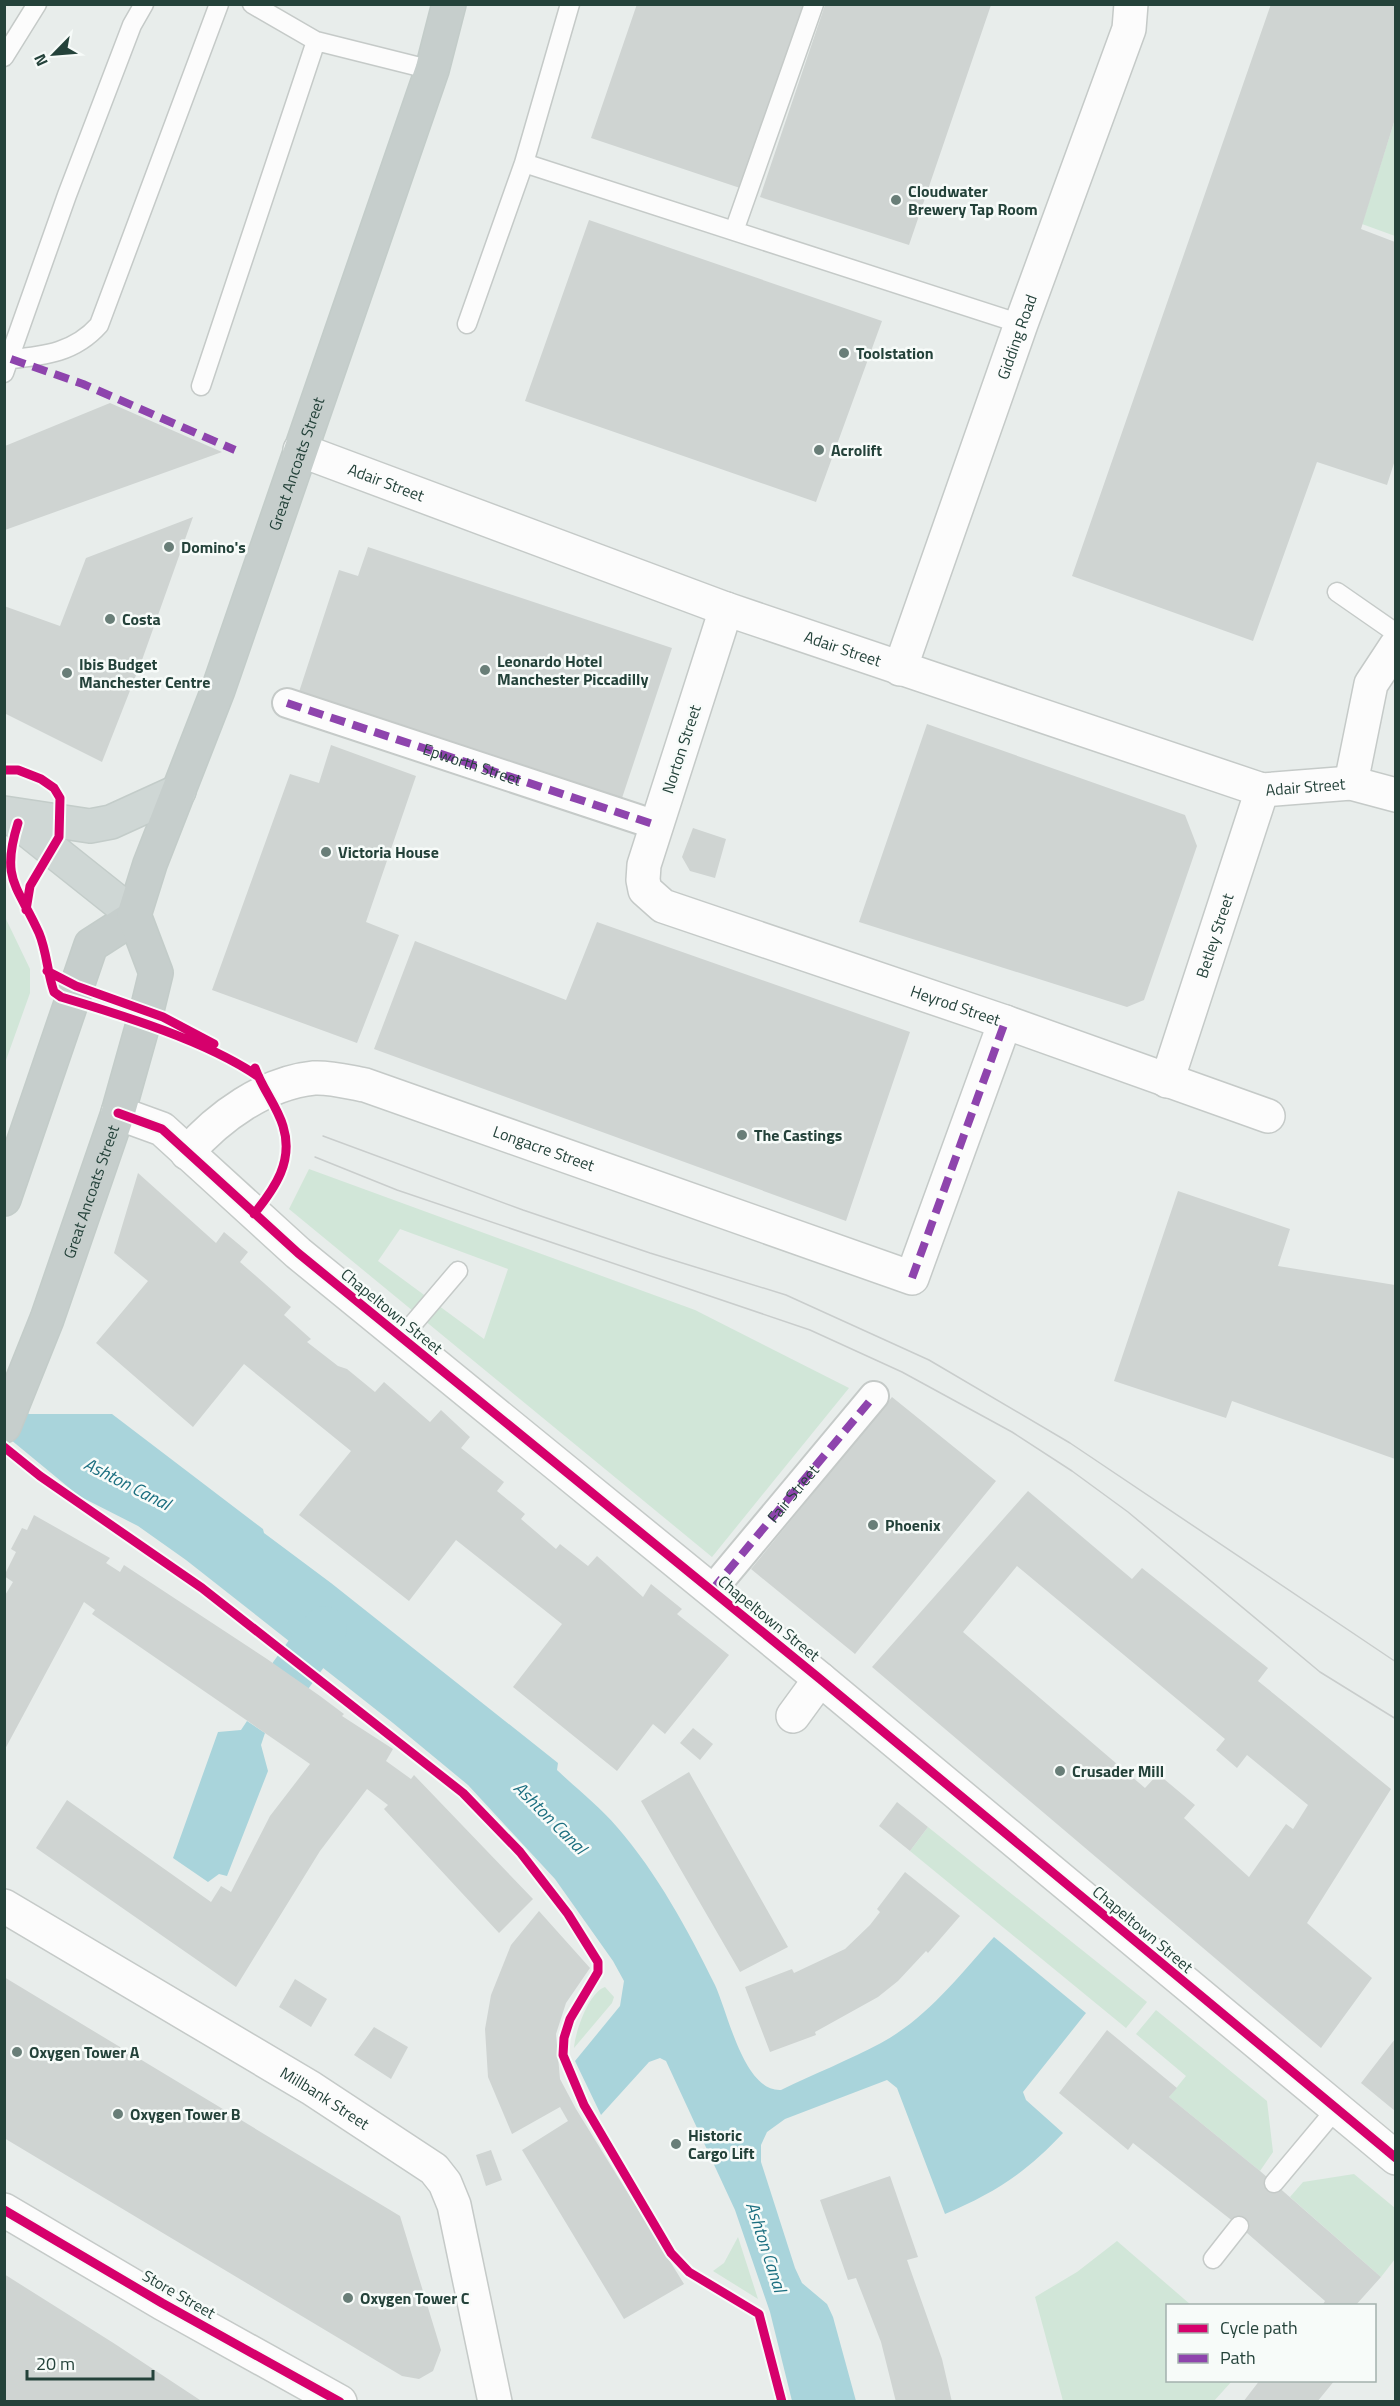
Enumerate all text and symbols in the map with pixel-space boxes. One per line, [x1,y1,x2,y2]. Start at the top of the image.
north arrow [24,24,84,84]
text: N [27,50,54,70]
place label: Cloudwater Brewery Tap Room [908,179,1038,221]
marker: Cloudwater Brewery Tap Room [889,193,903,207]
street label: Gidding Road [990,291,1043,383]
place label: Toolstation [856,341,934,365]
marker: Toolstation [837,346,851,360]
street label: Great Ancoats Street [262,393,330,534]
place label: Acrolift [831,438,882,462]
marker: Acrolift [812,443,826,457]
street label: Adair Street [345,457,428,508]
place label: Domino's [181,535,246,559]
marker: Domino's [162,540,176,554]
place label: Costa [122,607,161,631]
marker: Costa [103,612,117,626]
street label: Adair Street [801,624,885,673]
place label: Leonardo Hotel Manchester Piccadilly [497,649,648,691]
place label: Ibis Budget Manchester Centre [79,652,210,694]
marker: Leonardo Hotel Manchester Piccadilly [478,663,492,677]
marker: Ibis Budget Manchester Centre [60,666,74,680]
street label: Norton Street [655,701,707,797]
street label: Epworth Street [420,737,525,792]
street label: Adair Street [1265,771,1347,802]
place label: Victoria House [338,840,439,864]
marker: Victoria House [319,845,333,859]
street label: Betley Street [1189,890,1240,981]
street label: Heyrod Street [907,979,1004,1032]
street label: Longacre Street [490,1119,598,1177]
street label: Great Ancoats Street [57,1121,125,1262]
place label: The Castings [754,1123,842,1147]
marker: The Castings [735,1128,749,1142]
street label: Chapeltown Street [336,1262,448,1360]
water label: Ashton Canal [79,1450,177,1518]
street label: Fair Street [761,1459,825,1528]
place label: Phoenix [885,1513,941,1537]
marker: Phoenix [866,1518,880,1532]
street label: Chapeltown Street [713,1569,825,1667]
place label: Crusader Mill [1072,1759,1164,1783]
marker: Crusader Mill [1053,1764,1067,1778]
water label: Ashton Canal [508,1775,595,1862]
street label: Chapeltown Street [1087,1880,1199,1979]
place label: Oxygen Tower A [29,2040,140,2064]
marker: Oxygen Tower A [10,2045,24,2059]
street label: Millbank Street [276,2060,375,2136]
place label: Oxygen Tower B [130,2102,241,2126]
marker: Oxygen Tower B [111,2107,125,2121]
place label: Historic Cargo Lift [688,2123,755,2165]
marker: Historic Cargo Lift [669,2137,683,2151]
water label: Ashton Canal [739,2198,794,2298]
street label: Store Street [138,2263,220,2325]
place label: Oxygen Tower C [360,2286,470,2310]
marker: Oxygen Tower C [341,2291,355,2305]
legend [1166,2304,1376,2382]
text: Cycle path [1220,2314,1298,2341]
scale bar [27,2343,153,2381]
text: Path [1220,2344,1256,2371]
text: 20 m [36,2350,75,2377]

